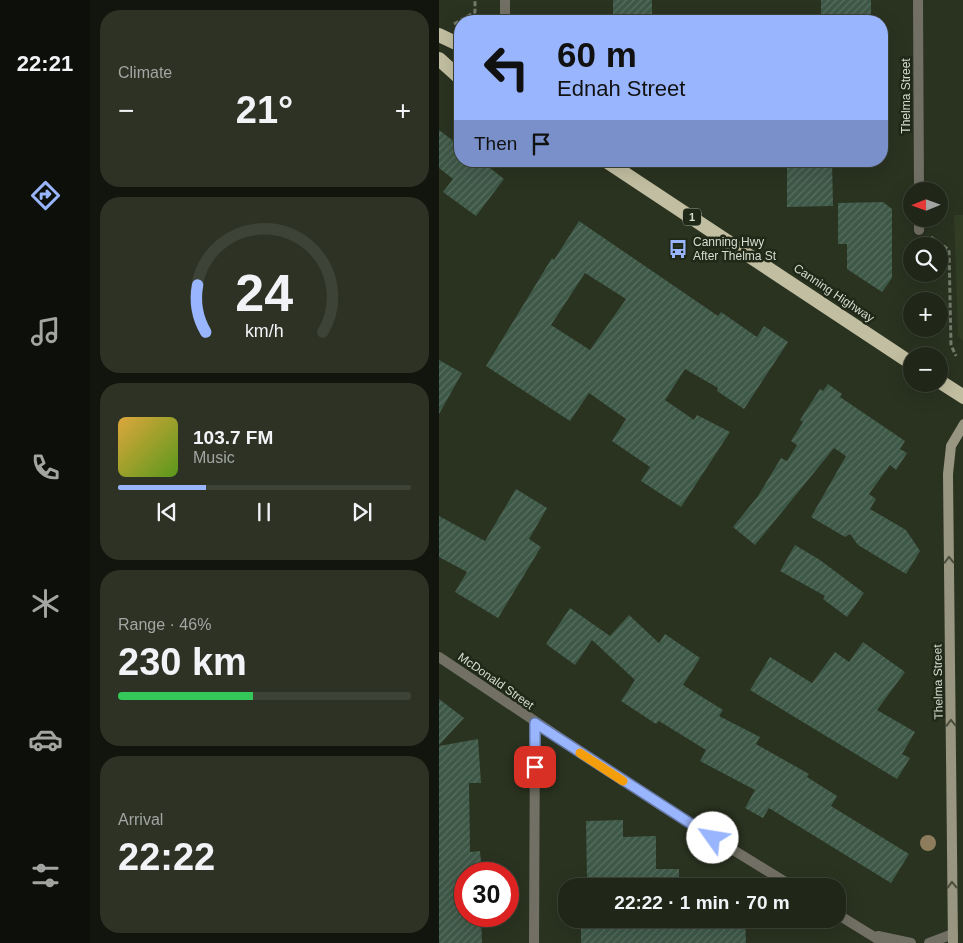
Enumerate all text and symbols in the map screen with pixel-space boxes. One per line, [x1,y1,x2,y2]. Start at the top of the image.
icon: left [474,35,539,100]
text: 60 m [557,35,637,74]
text: 22:21 [17,51,73,76]
street label: Thelma Street [899,58,913,134]
text: Climate [118,64,172,81]
text: Ednah Street [557,76,685,101]
text: 21° [236,89,293,131]
text: − [118,95,134,126]
text: + [395,95,411,126]
icon: arrive [527,130,555,158]
text: Then [474,133,517,154]
icon: directions [28,178,63,213]
north arrow [903,182,948,228]
map controls [903,182,948,392]
road number: 1 [683,208,701,226]
place label: Canning Hwy After Thelma St [693,235,777,263]
button: search [903,237,948,282]
bus stop icon: Canning Hwy After Thelma St [667,238,689,260]
street label: Canning Highway [791,261,877,325]
text: 24 [236,264,293,322]
button: + [903,292,948,337]
icon: music [28,314,63,349]
text: km/h [245,321,284,341]
button: − [903,347,948,392]
text: 103.7 FM [193,427,273,448]
text: Music [193,449,235,466]
icon: phone [28,450,63,485]
icon: previous [153,498,181,526]
icon: pause [250,498,278,526]
icon: next [348,498,376,526]
one-way arrow [944,556,954,564]
icon: climate [28,586,63,621]
text: Range · 46% [118,616,211,633]
text: 230 km [118,641,247,683]
street label: Thelma Street [930,644,946,720]
street label: McDonald Street [455,650,537,713]
one-way arrow [946,718,956,726]
icon: car [28,722,63,757]
pin [514,746,556,788]
icon: arrive [521,753,549,781]
text: Arrival [118,811,163,828]
position arrow [686,811,738,863]
text: 22:22 [118,836,215,878]
icon: filters [28,858,63,893]
speed limit sign: 30 [454,862,519,927]
one-way arrow [947,881,958,889]
text: 22:22 · 1 min · 70 m [614,892,790,913]

